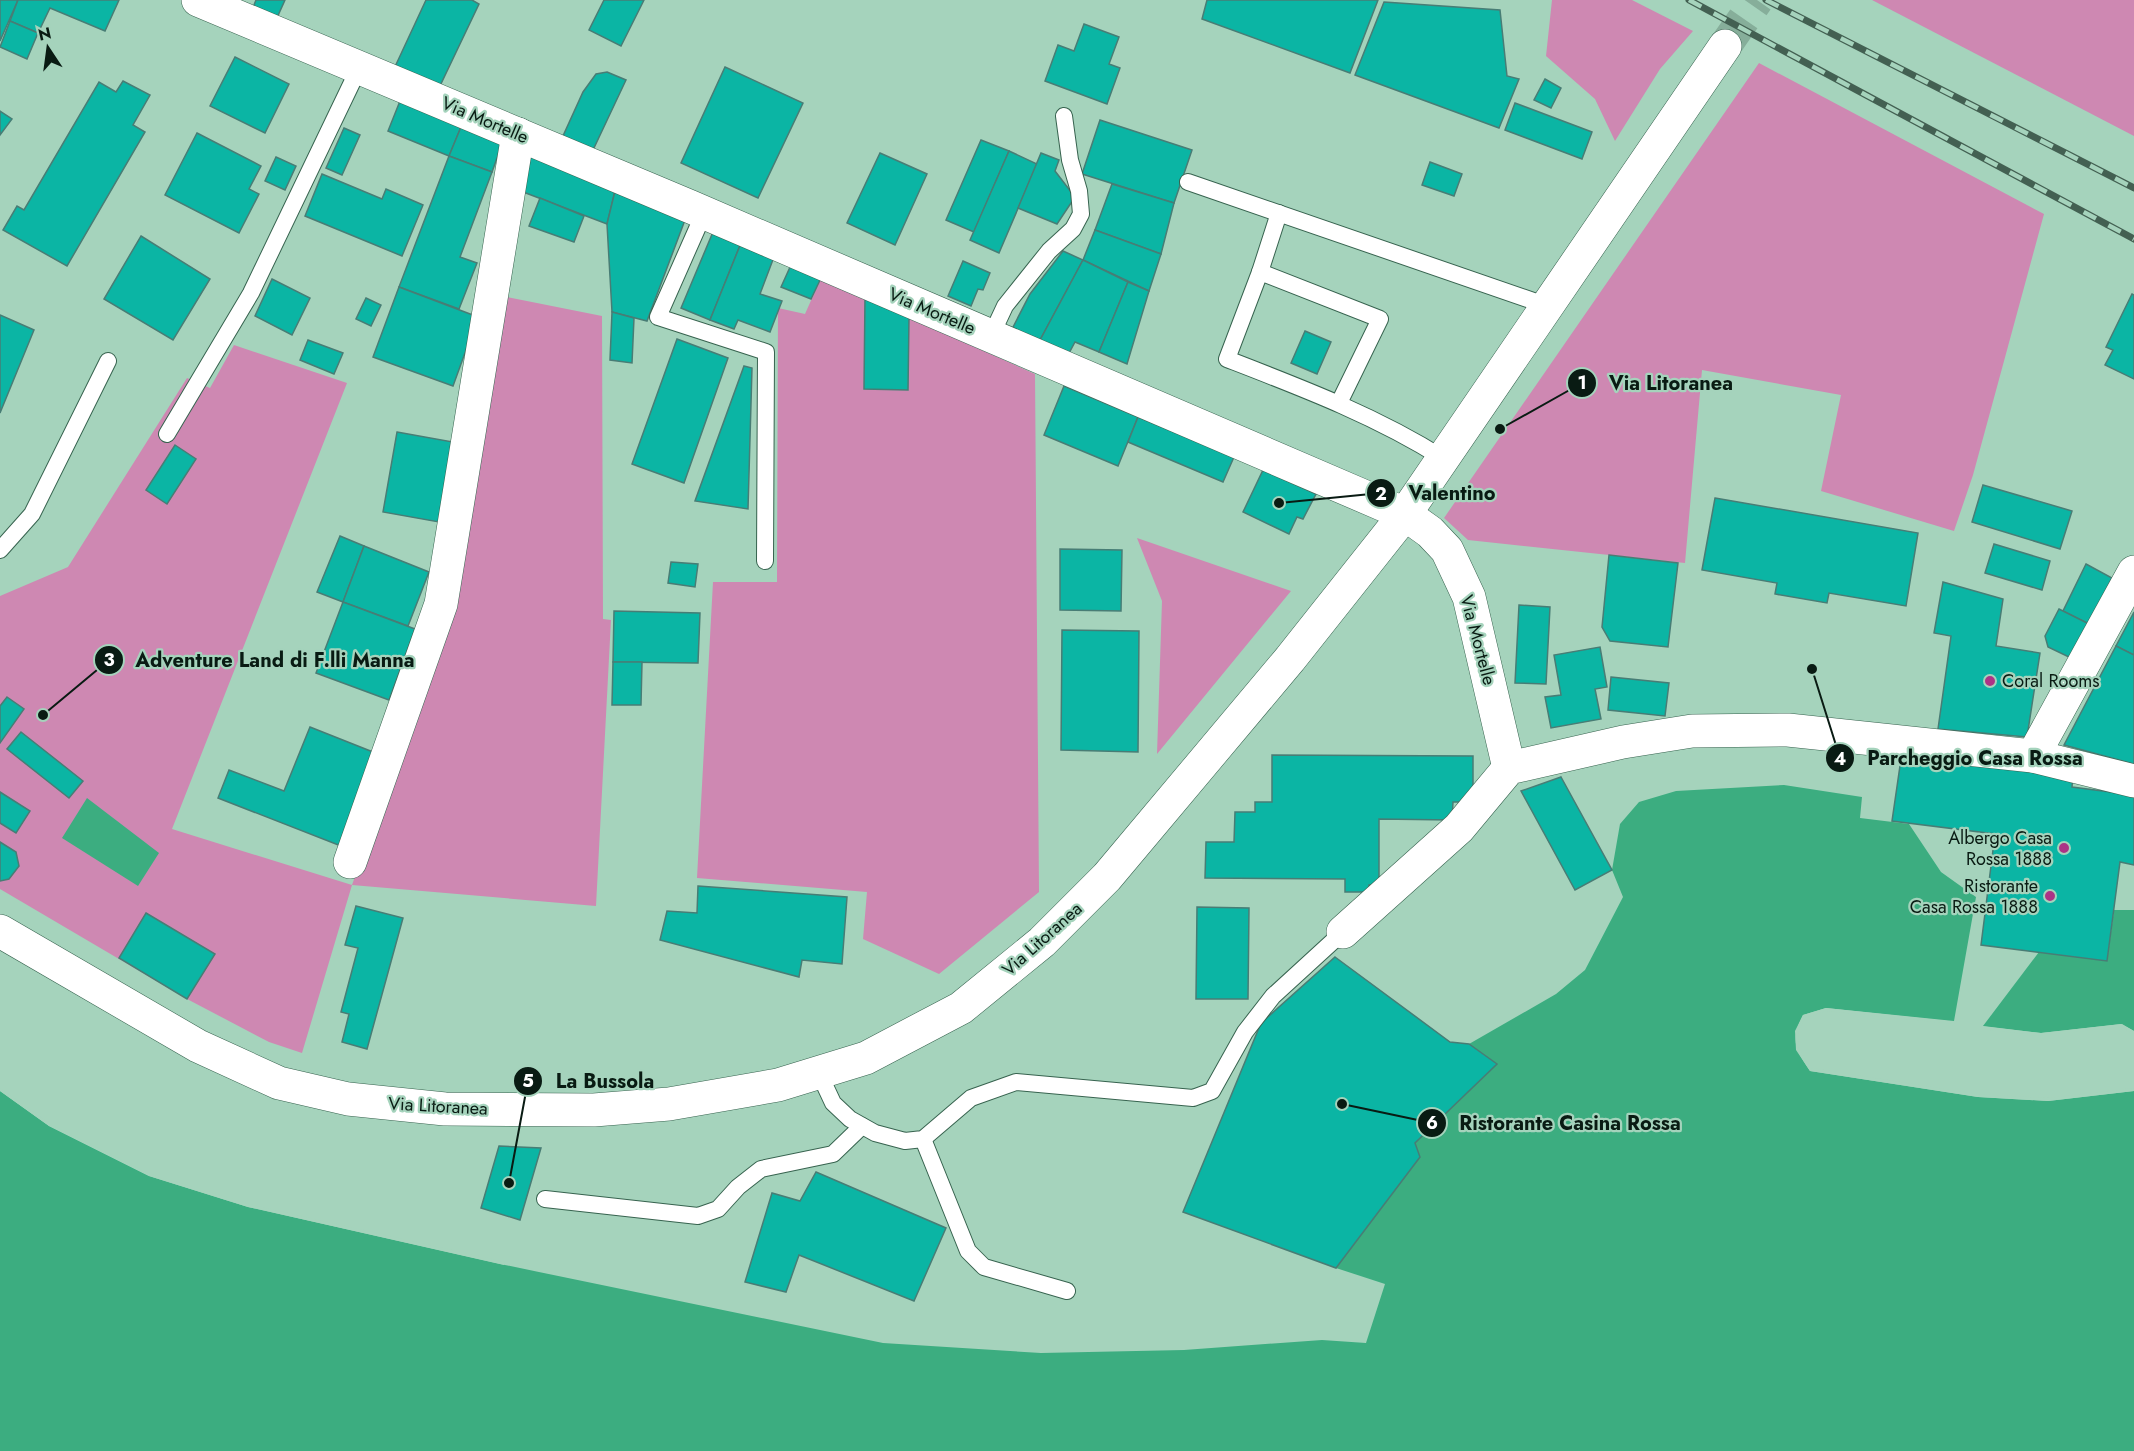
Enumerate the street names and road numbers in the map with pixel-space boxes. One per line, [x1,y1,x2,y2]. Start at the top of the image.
street label: Via Mortelle [437,90,533,150]
street label: Via Mortelle [884,281,980,341]
street label: Via Mortelle [1453,592,1503,688]
street label: Via Litoranea [996,896,1088,982]
street label: Via Litoranea [388,1090,488,1122]

